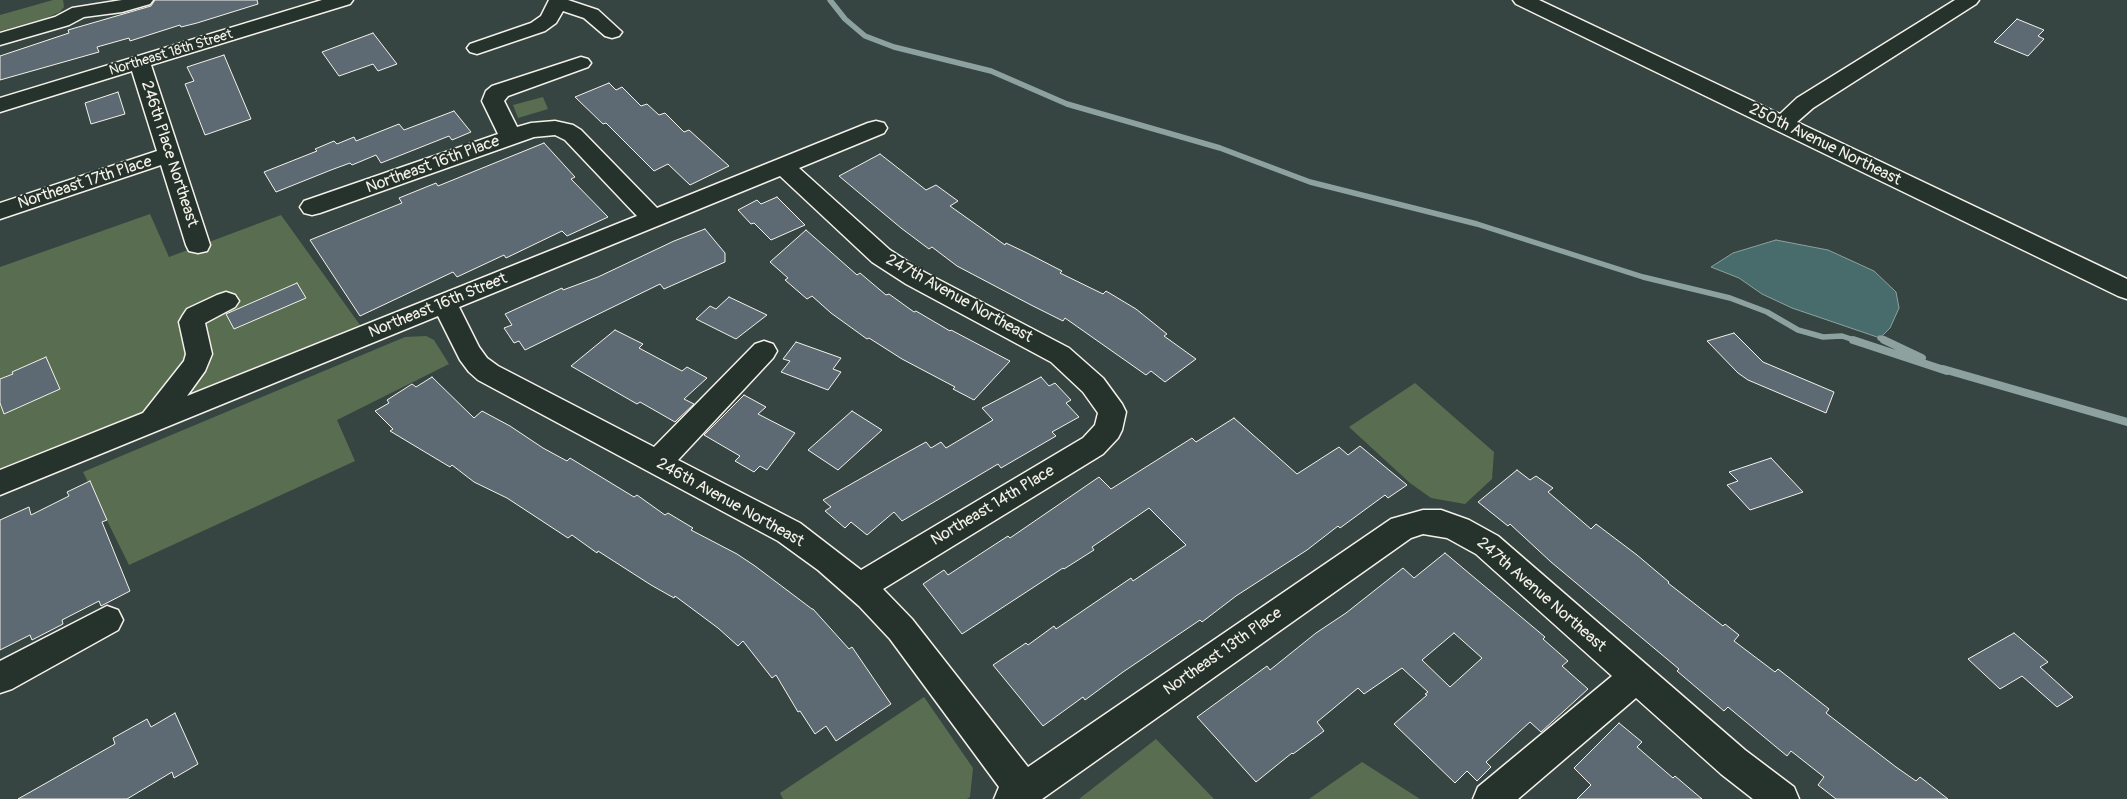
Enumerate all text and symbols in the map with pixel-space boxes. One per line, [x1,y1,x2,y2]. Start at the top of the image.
street label: Northeast 18th Street [107,26,235,80]
street label: 246th Place Northeast [136,79,202,229]
street label: 250th Avenue Northeast [1746,100,1904,190]
street label: Northeast 16th Place [364,132,502,198]
street label: Northeast 17th Place [16,152,154,214]
street label: 247th Avenue Northeast [882,251,1036,347]
street label: Northeast 16th Street [366,269,510,343]
street label: 246th Avenue Northeast [653,454,807,552]
street label: Northeast 14th Place [928,462,1058,550]
street label: 247th Avenue Northeast [1473,534,1609,656]
street label: Northeast 13th Place [1160,604,1286,700]

